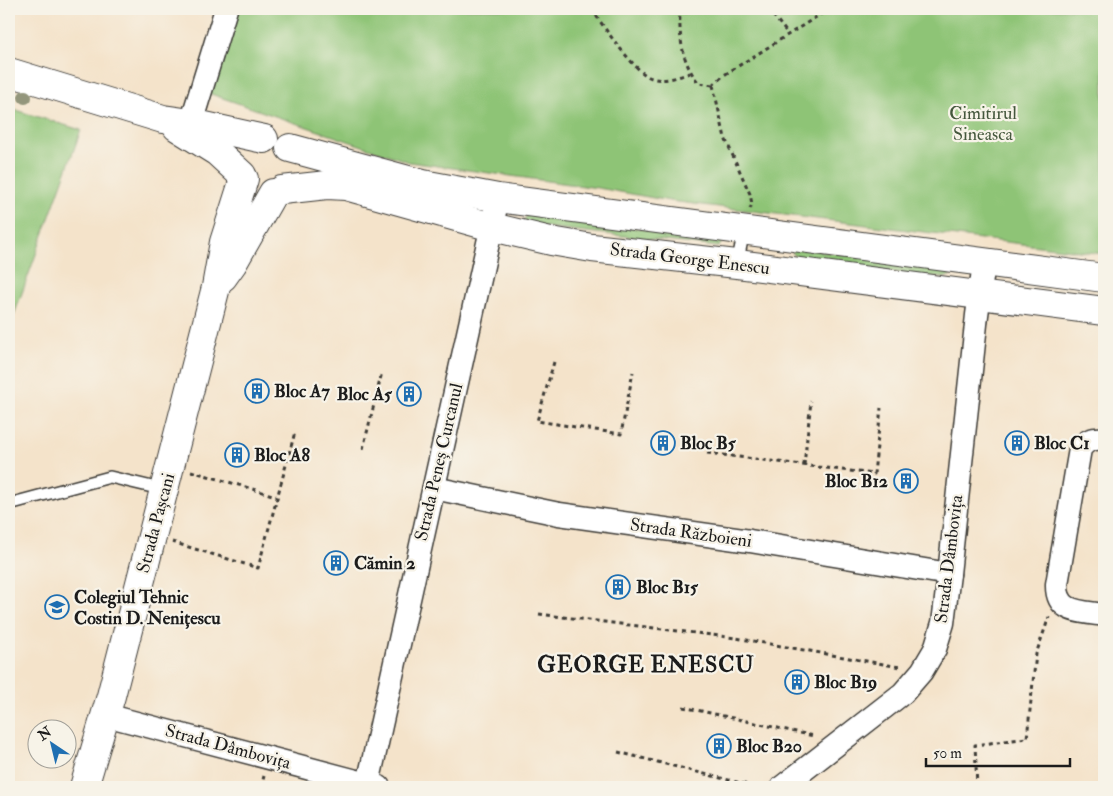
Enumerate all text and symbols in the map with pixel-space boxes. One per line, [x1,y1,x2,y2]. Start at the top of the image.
park label: Cimitirul Sineasca [949,102,1017,146]
street label: Strada George Enescu [609,238,771,280]
building icon: Bloc A7 [244,378,270,404]
place label: Bloc A7 [274,380,330,403]
building icon: Bloc A5 [396,381,422,407]
street label: Strada Peneș Curcanul [410,381,468,543]
place label: Bloc A5 [337,383,393,406]
building icon: Bloc B5 [650,430,676,456]
building icon: Bloc C1 [1004,430,1030,456]
place label: Bloc B5 [680,432,737,455]
place label: Bloc C1 [1034,432,1090,455]
building icon: Bloc A8 [224,442,250,468]
place label: Bloc A8 [254,444,310,467]
building icon: Bloc B12 [893,468,919,494]
street label: Strada Pașcani [132,470,180,575]
place label: Bloc B12 [825,470,888,493]
street label: Strada Dâmbovița [930,493,968,624]
street label: Strada Războieni [629,513,754,553]
building icon: Cămin 2 [323,550,349,576]
place label: Cămin 2 [354,552,415,575]
building icon: Bloc B15 [605,574,631,600]
place label: Bloc B15 [636,576,699,599]
place label: Colegiul Tehnic Costin D. Nenițescu [74,586,221,630]
school or university icon: Colegiul Tehnic Costin D. Nenițescu [44,594,70,620]
district label: GEORGE ENESCU [537,651,755,679]
building icon: Bloc B19 [784,669,810,695]
place label: Bloc B19 [814,671,877,694]
north arrow [28,718,78,768]
street label: Strada Dâmbovița [163,719,294,775]
text: N [34,723,55,745]
building icon: Bloc B20 [706,733,732,759]
place label: Bloc B20 [736,735,802,758]
scale bar [926,736,1069,768]
text: 50 m [933,744,962,763]

